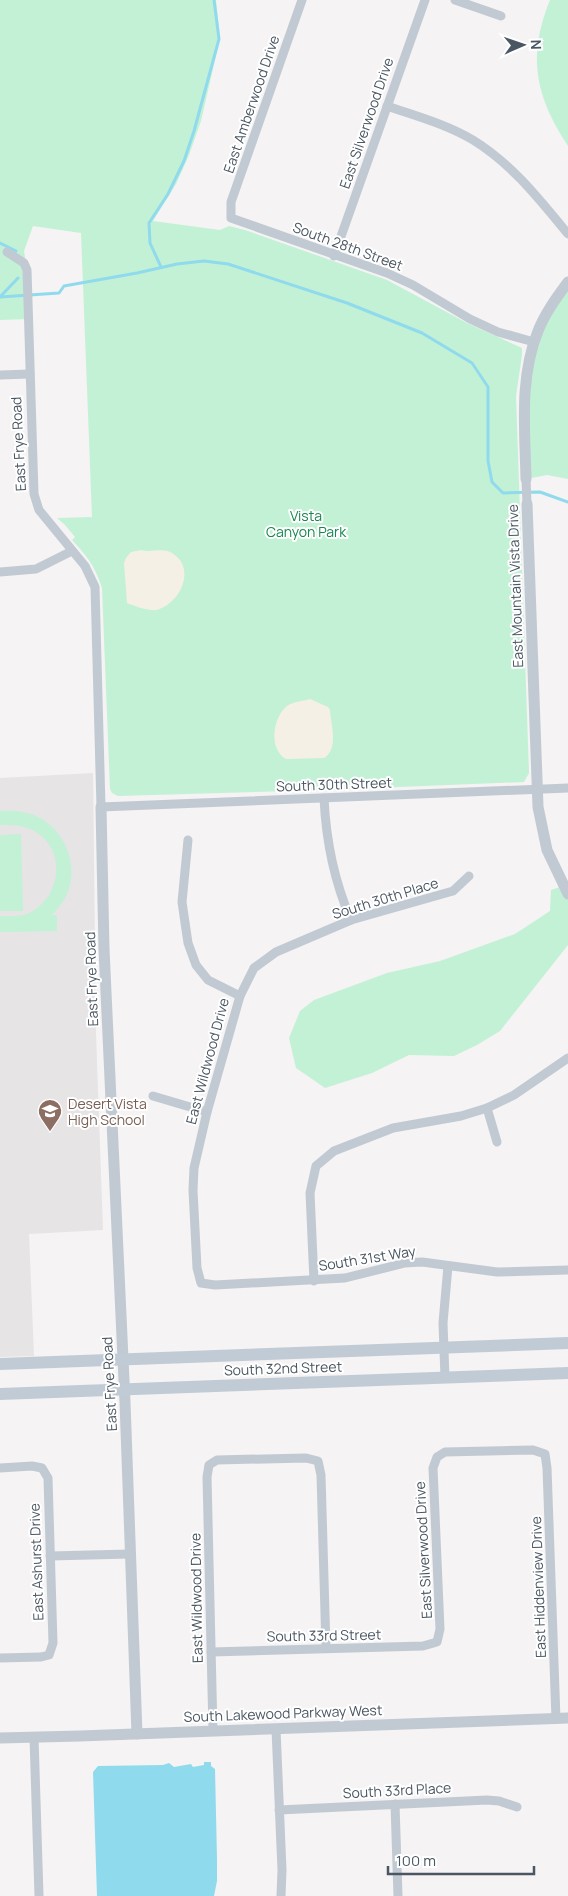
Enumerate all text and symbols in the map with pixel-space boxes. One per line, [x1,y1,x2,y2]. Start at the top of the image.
north arrow [498,20,548,70]
street label: East Amberwood Drive [218,33,284,175]
text: N [527,39,546,50]
street label: East Silverwood Drive [335,55,397,191]
street label: South 28th Street [290,217,406,275]
street label: East Frye Road [6,396,30,492]
street label: East Mountain Vista Drive [503,504,527,668]
park label: Vista Canyon Park [266,506,347,541]
street label: South 30th Street [276,772,393,796]
street label: South 30th Place [330,873,440,923]
street label: East Frye Road [80,931,102,1027]
street label: East Wildwood Drive [181,996,233,1126]
place label: Desert Vista High School [68,1094,147,1129]
school or university icon: Desert Vista High School [37,1098,63,1132]
street label: South 31st Way [317,1241,418,1275]
street label: East Frye Road [97,1336,121,1432]
street label: South 32nd Street [224,1356,343,1380]
street label: East Silverwood Drive [410,1481,436,1619]
street label: East Ashurst Drive [24,1503,48,1621]
street label: East Hiddenview Drive [526,1516,550,1658]
street label: East Wildwood Drive [185,1533,207,1663]
street label: South 33rd Street [267,1624,382,1645]
street label: South Lakewood Parkway West [183,1700,383,1726]
street label: South 33rd Place [342,1778,452,1802]
scale bar [388,1844,534,1876]
text: 100 m [396,1850,436,1871]

